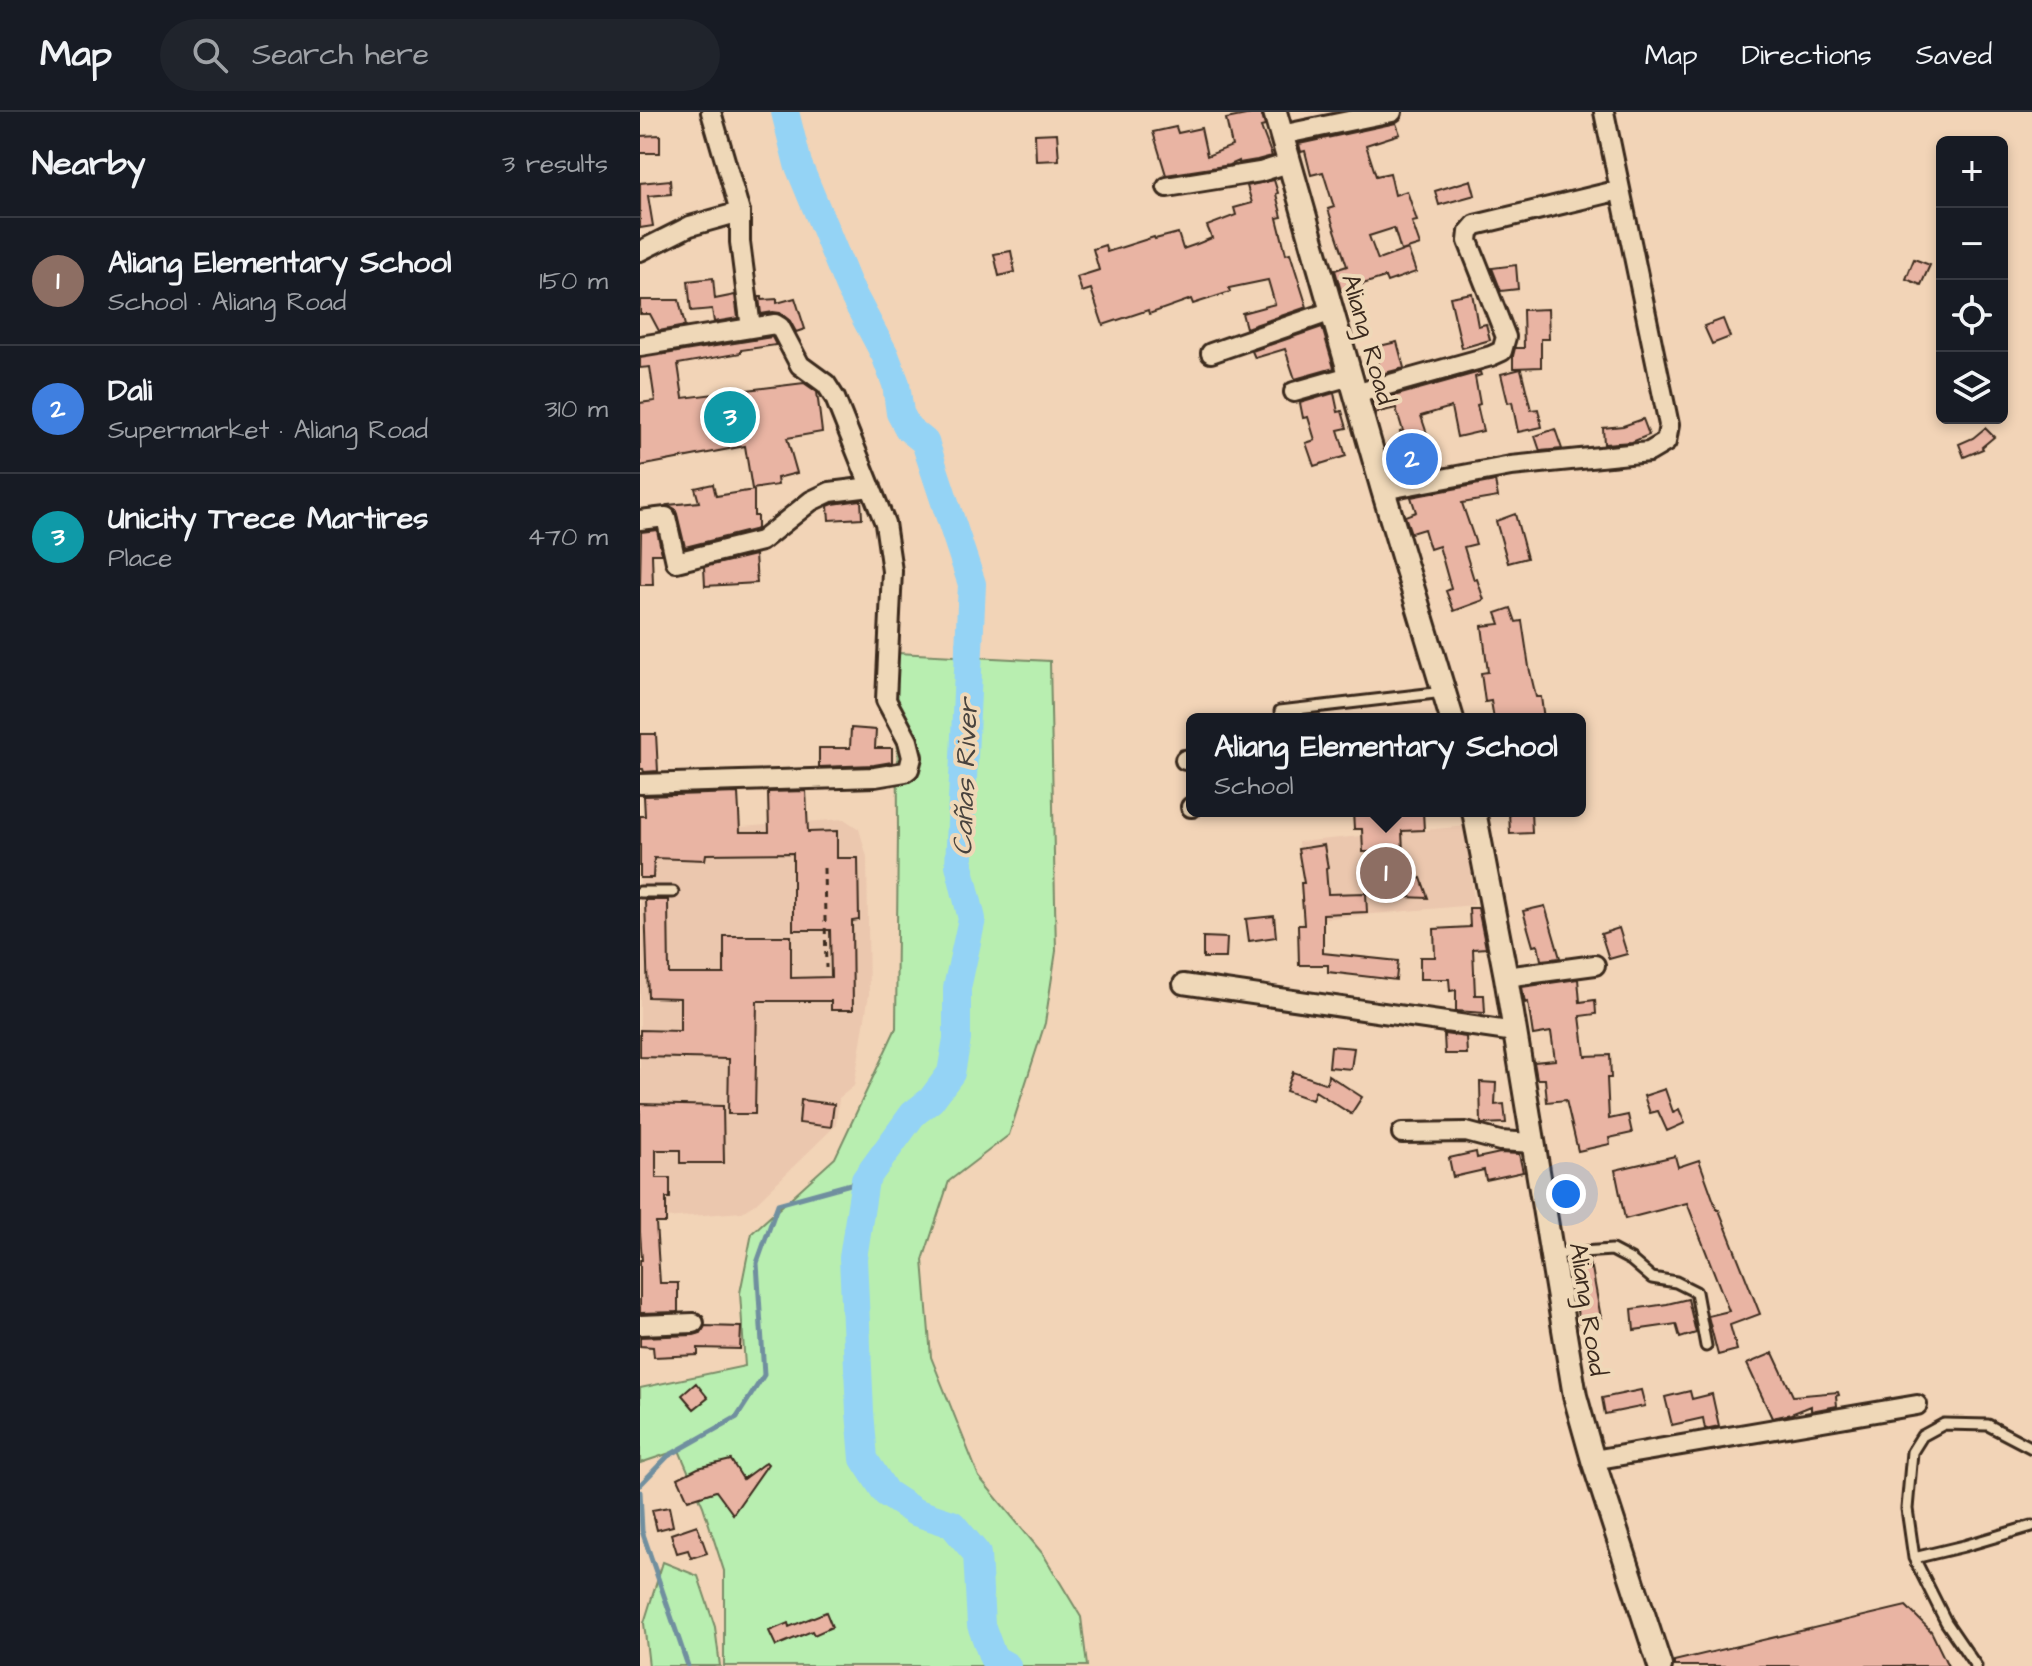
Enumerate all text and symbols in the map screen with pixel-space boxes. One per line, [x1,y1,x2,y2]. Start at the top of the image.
search box [160,19,720,91]
text: Map [40,29,112,81]
icon: search [188,33,232,77]
text: Search here [252,34,429,76]
text: Map [1645,36,1698,75]
text: Directions [1742,36,1872,75]
text: Saved [1916,36,1992,75]
map controls [1936,136,2008,424]
button: + [1936,136,2008,208]
text: Nearby [32,140,146,188]
text: 3 results [502,146,608,182]
button: − [1936,208,2008,280]
text: Aliang Elementary School [108,242,452,284]
text: 1 [56,263,60,299]
text: 150 m [539,263,608,299]
street label: Aliang Road [1330,270,1404,409]
button: locate [1936,280,2008,352]
text: School · Aliang Road [108,284,346,320]
button: layers [1936,352,2008,424]
text: Dali [108,370,152,412]
pin: 3 [704,387,756,447]
text: 2 [51,391,65,427]
text: 310 m [544,391,608,427]
text: Supermarket · Aliang Road [108,412,428,448]
pin: 2 [1386,429,1438,489]
text: Unicity Trece Martires [108,498,428,540]
text: 3 [51,519,65,555]
text: 470 m [527,519,608,555]
text: Place [108,540,172,576]
water label: Cañas River [943,695,988,856]
popup [1186,713,1586,817]
text: Aliang Elementary School [1214,726,1558,768]
text: School [1214,768,1294,804]
pin: 1 [1360,843,1412,903]
your location [1546,1174,1586,1214]
street label: Aliang Road [1558,1240,1616,1379]

